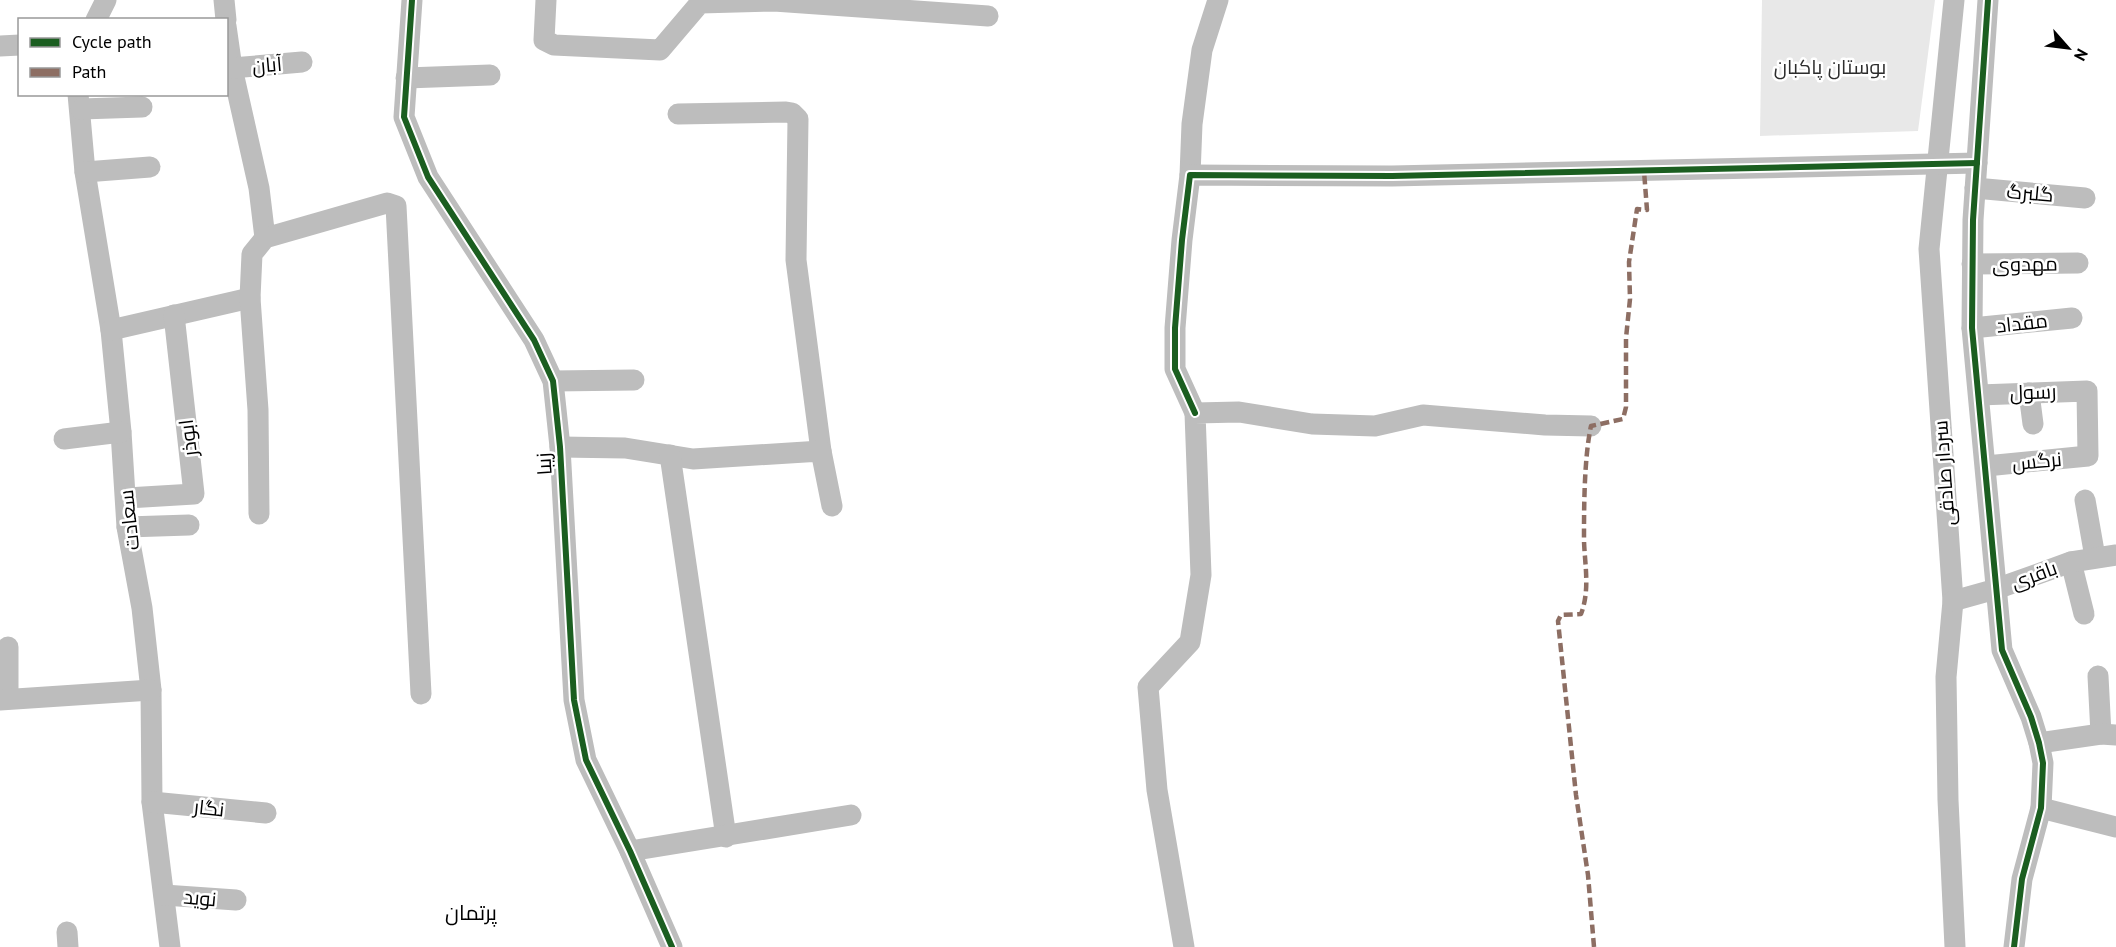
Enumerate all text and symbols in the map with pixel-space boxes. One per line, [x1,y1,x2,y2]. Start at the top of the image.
legend [18,18,228,96]
north arrow [2038,18,2098,78]
text: Cycle path [72,30,152,53]
text: N [2070,46,2093,64]
street label: آبان [251,51,284,79]
park label: بوستان پاکبان [1774,54,1886,80]
text: Path [72,60,106,83]
street label: گلبرگ [2005,178,2055,208]
street label: مهدوی [1992,250,2058,278]
street label: مقداد [1995,307,2049,339]
street label: رسول [2009,378,2057,406]
street label: ابوذر [173,418,203,459]
street label: سردار صادقی [1927,419,1961,527]
street label: نرگس [2011,446,2063,476]
street label: زیبا [530,452,558,476]
street label: سعادت [113,488,145,552]
street label: باقری [2007,555,2061,595]
street label: نگار [191,793,226,823]
street label: نوید [182,884,218,912]
district label: پرتمان [445,899,497,927]

